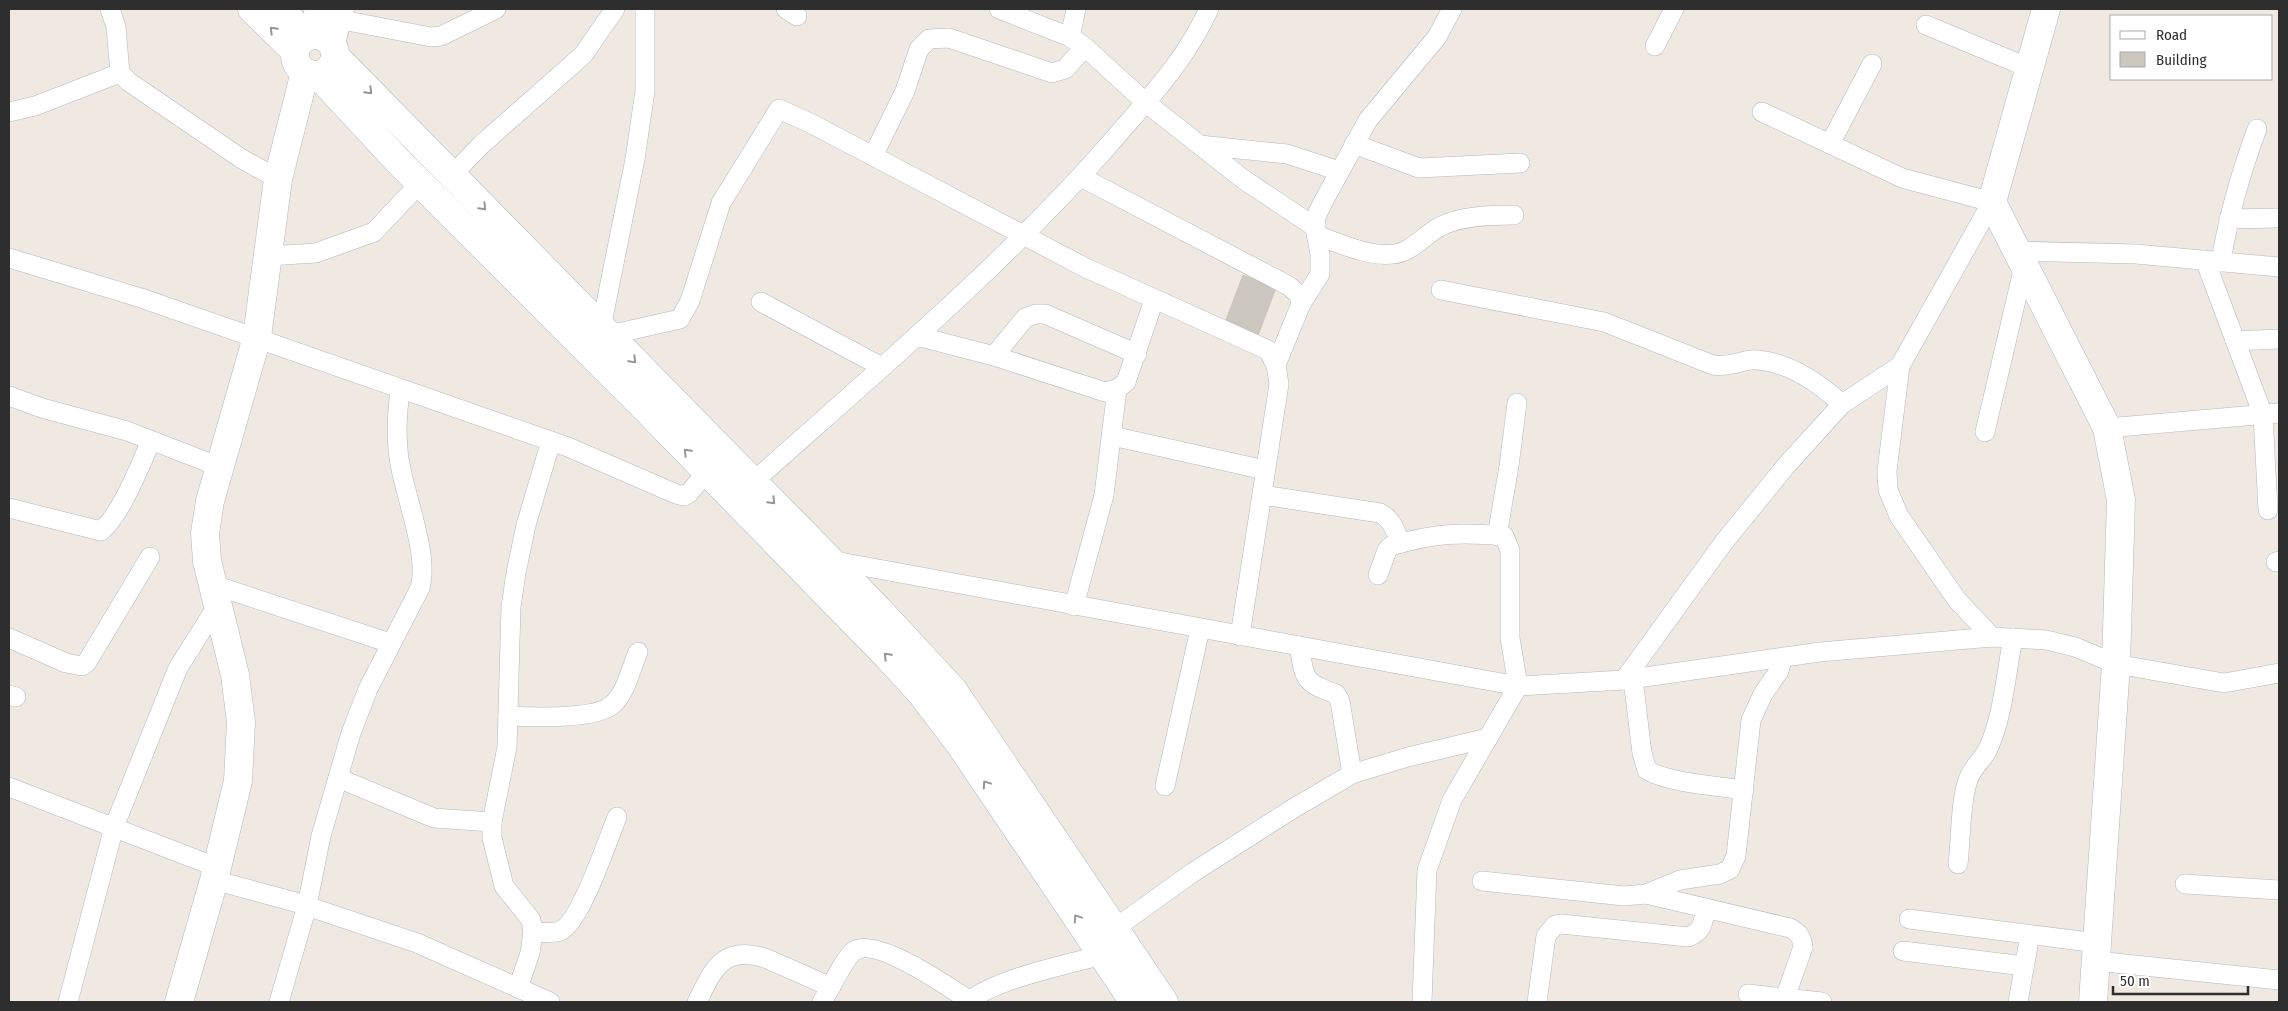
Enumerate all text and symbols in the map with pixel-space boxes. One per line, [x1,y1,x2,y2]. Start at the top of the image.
legend [2110,15,2273,80]
text: Road [2156,26,2187,44]
one-way arrow [270,27,279,36]
text: Building [2156,51,2207,69]
one-way arrow [363,85,372,94]
one-way arrow [477,201,486,210]
one-way arrow [628,355,637,364]
one-way arrow [684,449,693,458]
one-way arrow [766,496,775,505]
one-way arrow [884,652,893,661]
one-way arrow [983,780,992,790]
one-way arrow [1074,915,1083,924]
scale bar [2113,964,2248,996]
text: 50 m [2120,972,2150,990]

